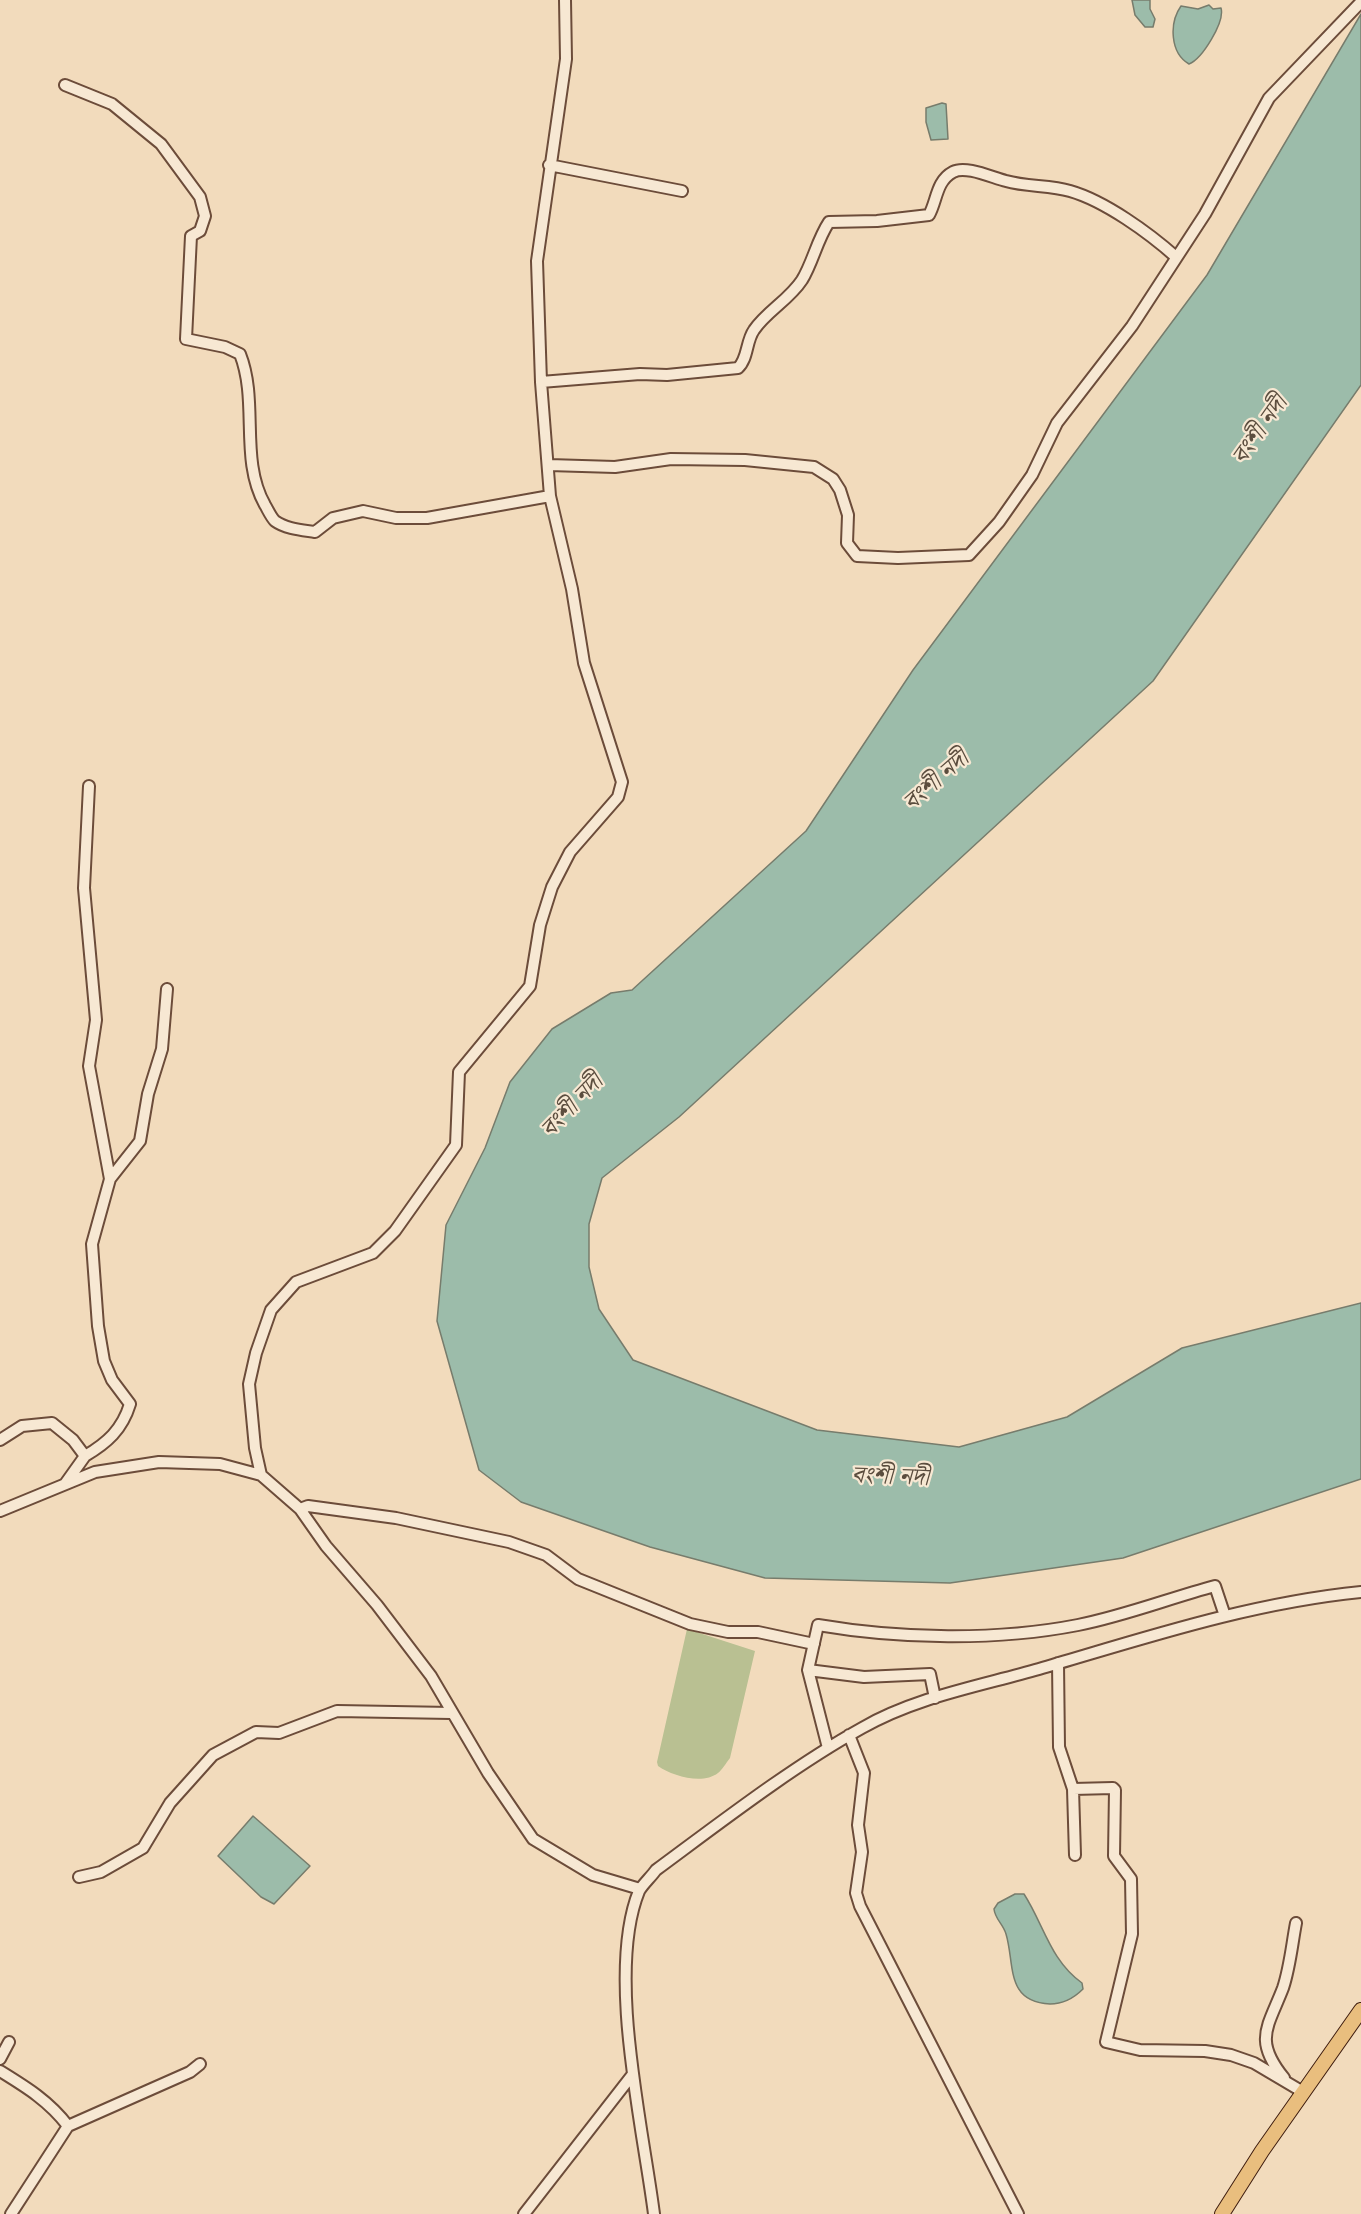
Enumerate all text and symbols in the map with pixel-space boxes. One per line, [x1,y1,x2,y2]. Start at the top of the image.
water label: বংশী নদী [1227,391,1295,471]
water label: বংশী নদী [898,746,976,818]
water label: বংশী নদী [536,1069,610,1145]
water label: বংশী নদী [851,1462,929,1494]

